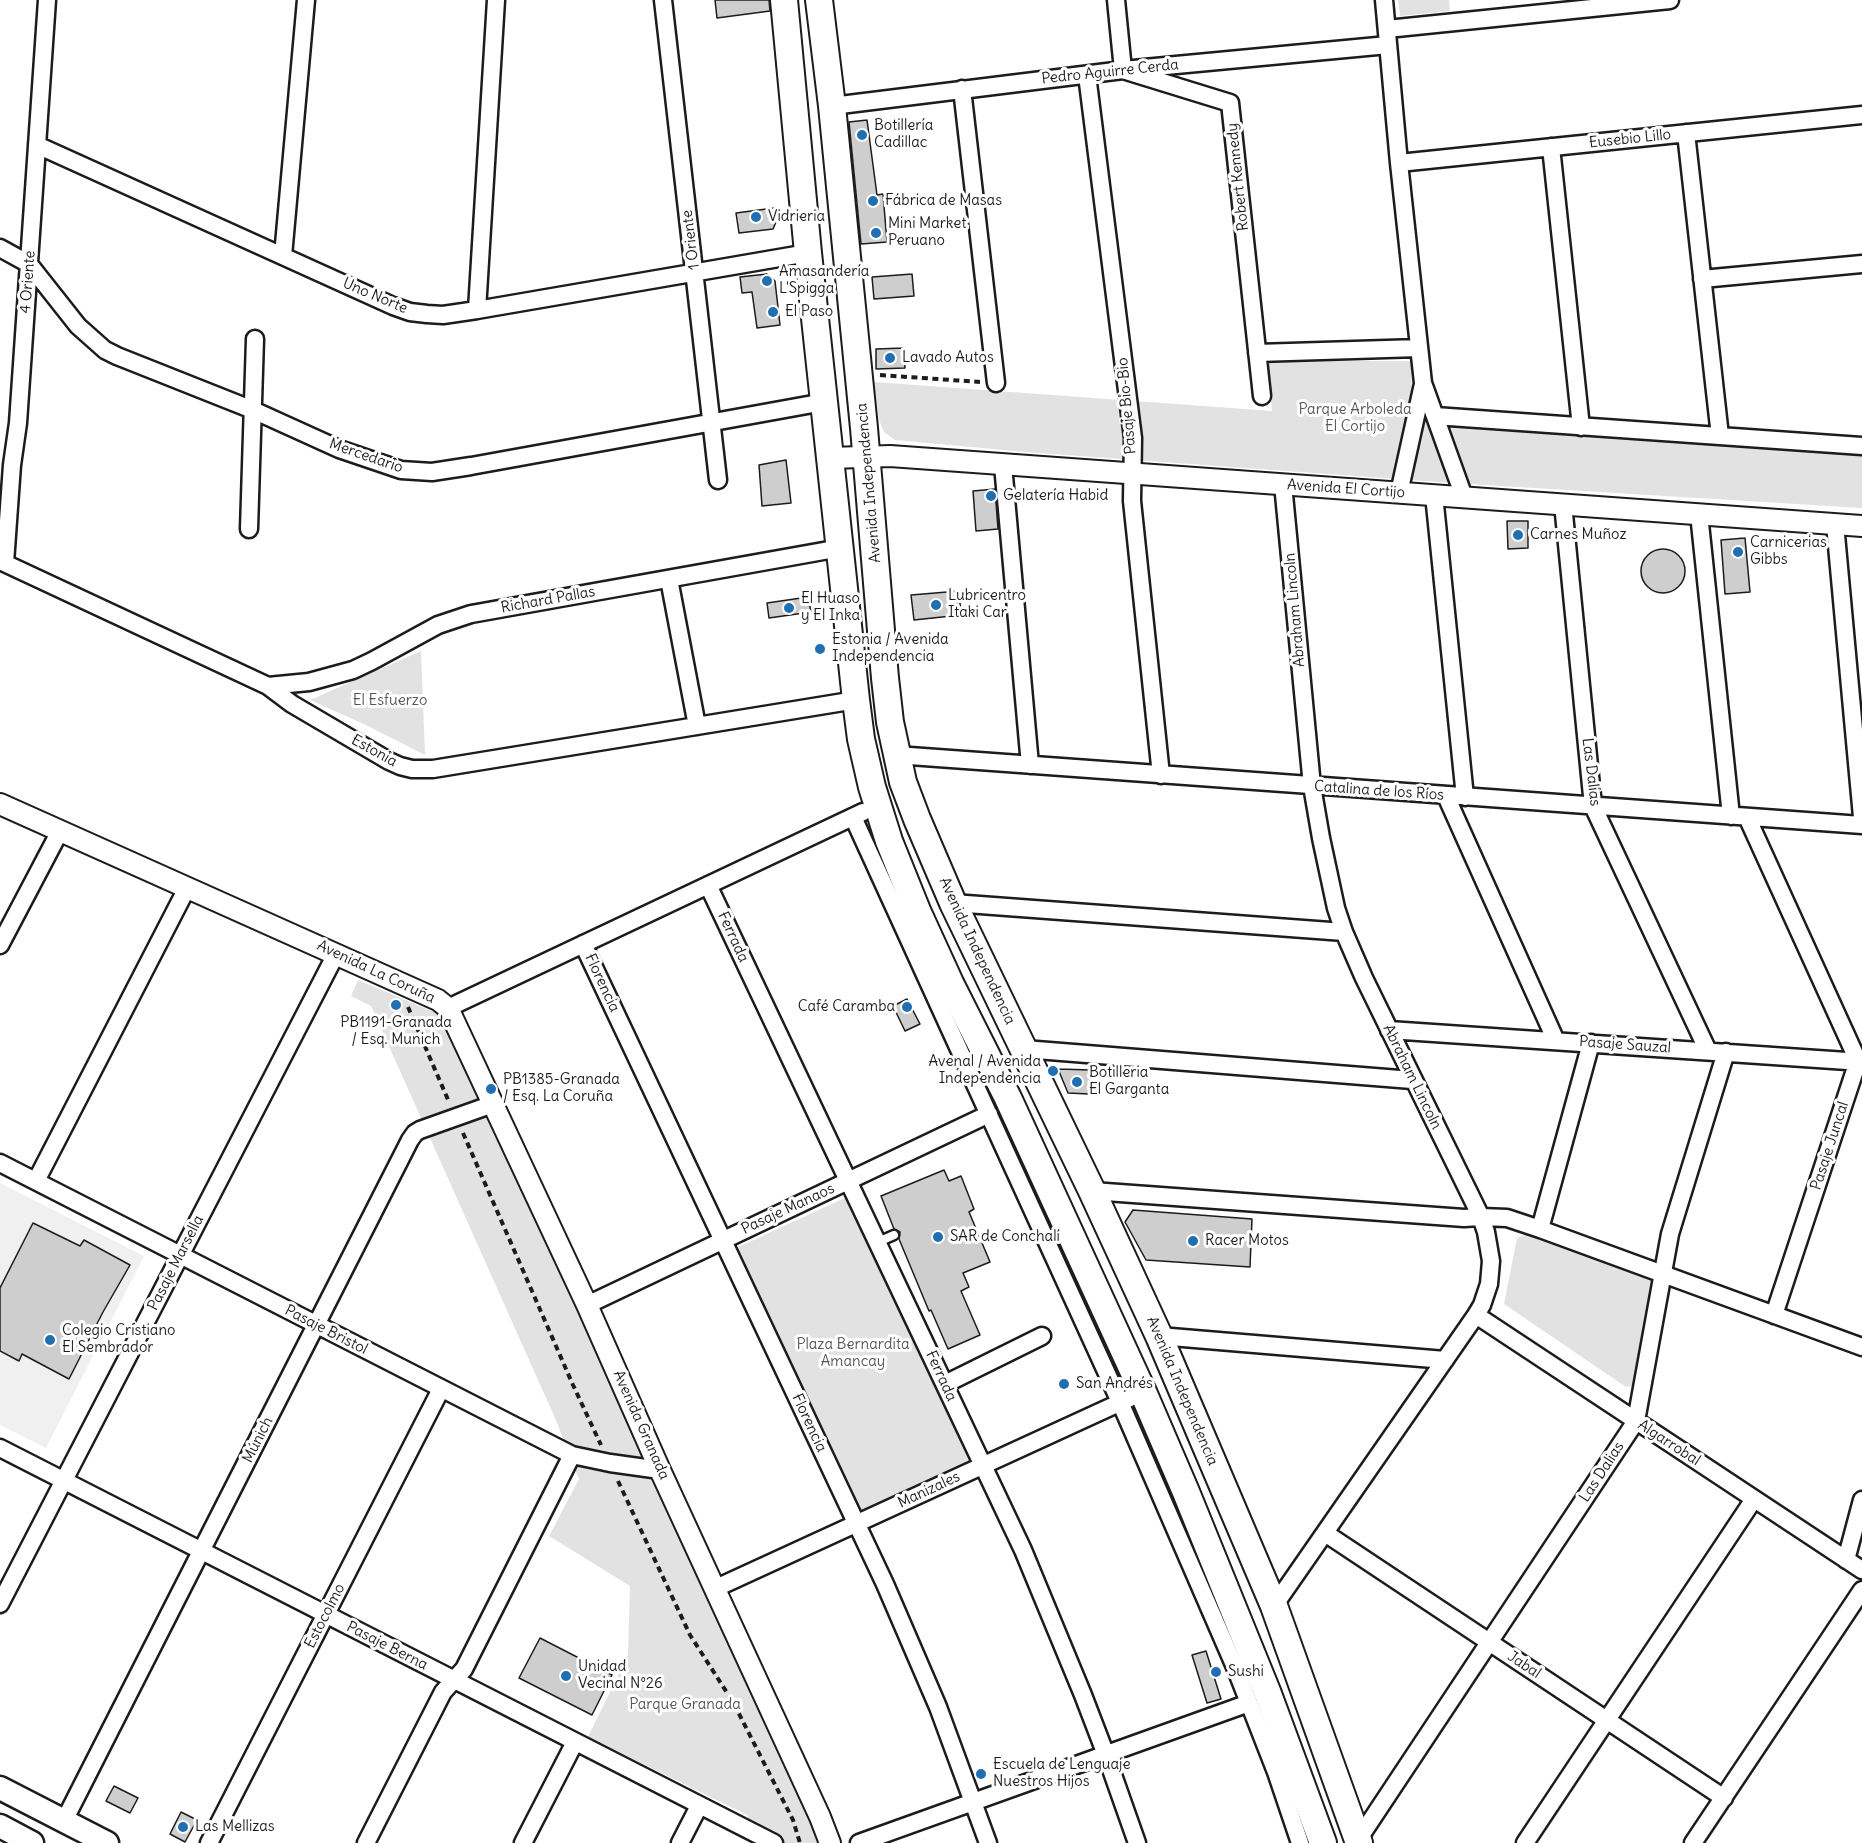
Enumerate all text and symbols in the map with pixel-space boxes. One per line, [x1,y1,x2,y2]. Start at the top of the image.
street label: Pedro Aguirre Cerda [1041,56,1179,88]
place label: Botillería Cadillac [874,117,933,152]
street label: Robert Kennedy [1223,122,1253,232]
street label: Eusebio Lillo [1588,126,1672,152]
marker: Botillería Cadillac [855,128,869,142]
place label: Fábrica de Masas [885,192,1002,210]
marker: Fábrica de Masas [866,194,880,208]
place label: Vidrieria [768,208,825,226]
street label: 1 Oriente [678,209,704,271]
marker: Vidrieria [749,210,763,224]
place label: Mini Market Peruano [888,215,966,250]
marker: Mini Market Peruano [869,226,883,240]
street label: 4 Oriente [17,250,39,314]
place label: Amasandería L'Spigga [779,263,869,298]
street label: Uno Norte [340,274,410,318]
marker: Amasandería L'Spigga [760,274,774,288]
place label: El Paso [785,303,833,321]
marker: El Paso [766,305,780,319]
place label: Lavado Autos [902,349,994,367]
marker: Lavado Autos [883,351,897,365]
street label: Pasaje Bio-Bio [1114,357,1140,455]
park label: Parque Arboleda El Cortijo [1298,401,1412,436]
street label: Avenida Independencia [853,402,885,564]
street label: Mercedario [327,435,405,477]
street label: Avenida El Cortijo [1286,476,1406,502]
place label: Gelatería Habid [1003,487,1108,505]
marker: Gelatería Habid [984,489,998,503]
place label: Carnes Muñoz [1530,526,1627,544]
marker: Carnes Muñoz [1511,528,1525,542]
place label: Carnicerias Gibbs [1750,534,1827,569]
marker: Carnicerias Gibbs [1731,545,1745,559]
street label: Abraham Lincoln [1281,552,1309,668]
street label: Richard Pallas [499,583,597,617]
place label: Lubricentro Itaki Car [948,587,1026,622]
place label: El Huaso y El Inka [801,590,860,625]
marker: Lubricentro Itaki Car [929,598,943,612]
marker: El Huaso y El Inka [782,601,796,615]
place label: Estonia / Avenida Independencia [832,631,949,666]
marker: Estonia / Avenida Independencia [813,642,827,656]
park label: El Esfuerzo [353,692,427,710]
street label: Estonia [348,731,400,771]
street label: Las Dalias [1578,737,1604,807]
street label: Catalina de los Ríos [1313,777,1445,805]
street label: Avenida Independencia [935,875,1019,1027]
street label: Ferrada [713,909,753,965]
street label: Avenida La Coruña [314,937,438,1007]
street label: Florencia [581,951,623,1015]
marker: PB1191-Granada / Esq. Munich [389,998,403,1012]
place label: Café Caramba [798,998,895,1016]
marker: Café Caramba [900,1000,914,1014]
place label: PB1191-Granada / Esq. Munich [340,1014,452,1049]
street label: Abraham Lincoln [1379,1022,1445,1132]
street label: Pasaje Sauzal [1578,1033,1672,1057]
place label: Avenal / Avenida Independencia [929,1053,1041,1088]
marker: Avenal / Avenida Independencia [1046,1064,1060,1078]
place label: Botilleria El Garganta [1089,1064,1169,1099]
place label: PB1385-Granada / Esq. La Coruña [503,1071,620,1106]
marker: Botilleria El Garganta [1070,1075,1084,1089]
marker: PB1385-Granada / Esq. La Coruña [484,1082,498,1096]
street label: Pasaje Juncal [1807,1099,1853,1193]
street label: Pasaje Manaos [739,1180,837,1238]
street label: Pasaje Marsella [144,1212,208,1314]
place label: SAR de Conchalí [950,1228,1060,1246]
marker: SAR de Conchalí [931,1230,945,1244]
place label: Racer Motos [1205,1232,1289,1250]
marker: Racer Motos [1186,1234,1200,1248]
street label: Pasaje Bristol [282,1301,370,1359]
street label: Avenida Independencia [1142,1314,1222,1468]
place label: Colegio Cristiano El Sembrador [62,1322,176,1357]
marker: Colegio Cristiano El Sembrador [43,1333,57,1347]
park label: Plaza Bernardita Amancay [796,1336,910,1371]
street label: Ferrada [921,1348,961,1404]
street label: Avenida Granada [609,1368,673,1482]
place label: San Andrés [1076,1375,1153,1393]
marker: San Andrés [1057,1377,1071,1391]
street label: Florencia [788,1391,830,1455]
street label: Múnich [239,1414,277,1466]
street label: Algarrobal [1634,1416,1704,1470]
street label: Las Dalias [1576,1438,1628,1506]
street label: Manizales [895,1468,963,1512]
street label: Estocolmo [301,1581,349,1651]
street label: Pasaje Berna [343,1618,431,1674]
street label: Jabal [1504,1647,1544,1683]
place label: Unidad Vecinal Nº26 [578,1658,663,1693]
place label: Sushi [1228,1663,1264,1681]
marker: Sushi [1209,1665,1223,1679]
marker: Unidad Vecinal Nº26 [559,1669,573,1683]
park label: Parque Granada [629,1696,741,1714]
place label: Escuela de Lenguaje Nuestros Hijos [993,1756,1130,1791]
marker: Escuela de Lenguaje Nuestros Hijos [974,1767,988,1781]
place label: Las Mellizas [195,1818,275,1836]
marker: Las Mellizas [176,1820,190,1834]

